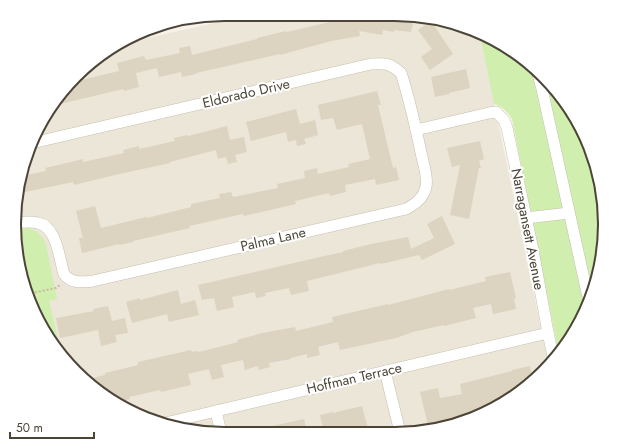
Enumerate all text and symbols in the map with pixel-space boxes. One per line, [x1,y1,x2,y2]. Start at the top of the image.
street label: Eldorado Drive [200,73,292,113]
street label: Narragansett Avenue [506,167,550,291]
street label: Palma Lane [238,222,308,256]
street label: Hoffman Terrace [304,357,404,399]
scale bar [10,414,94,440]
text: 50 m [16,419,43,437]

